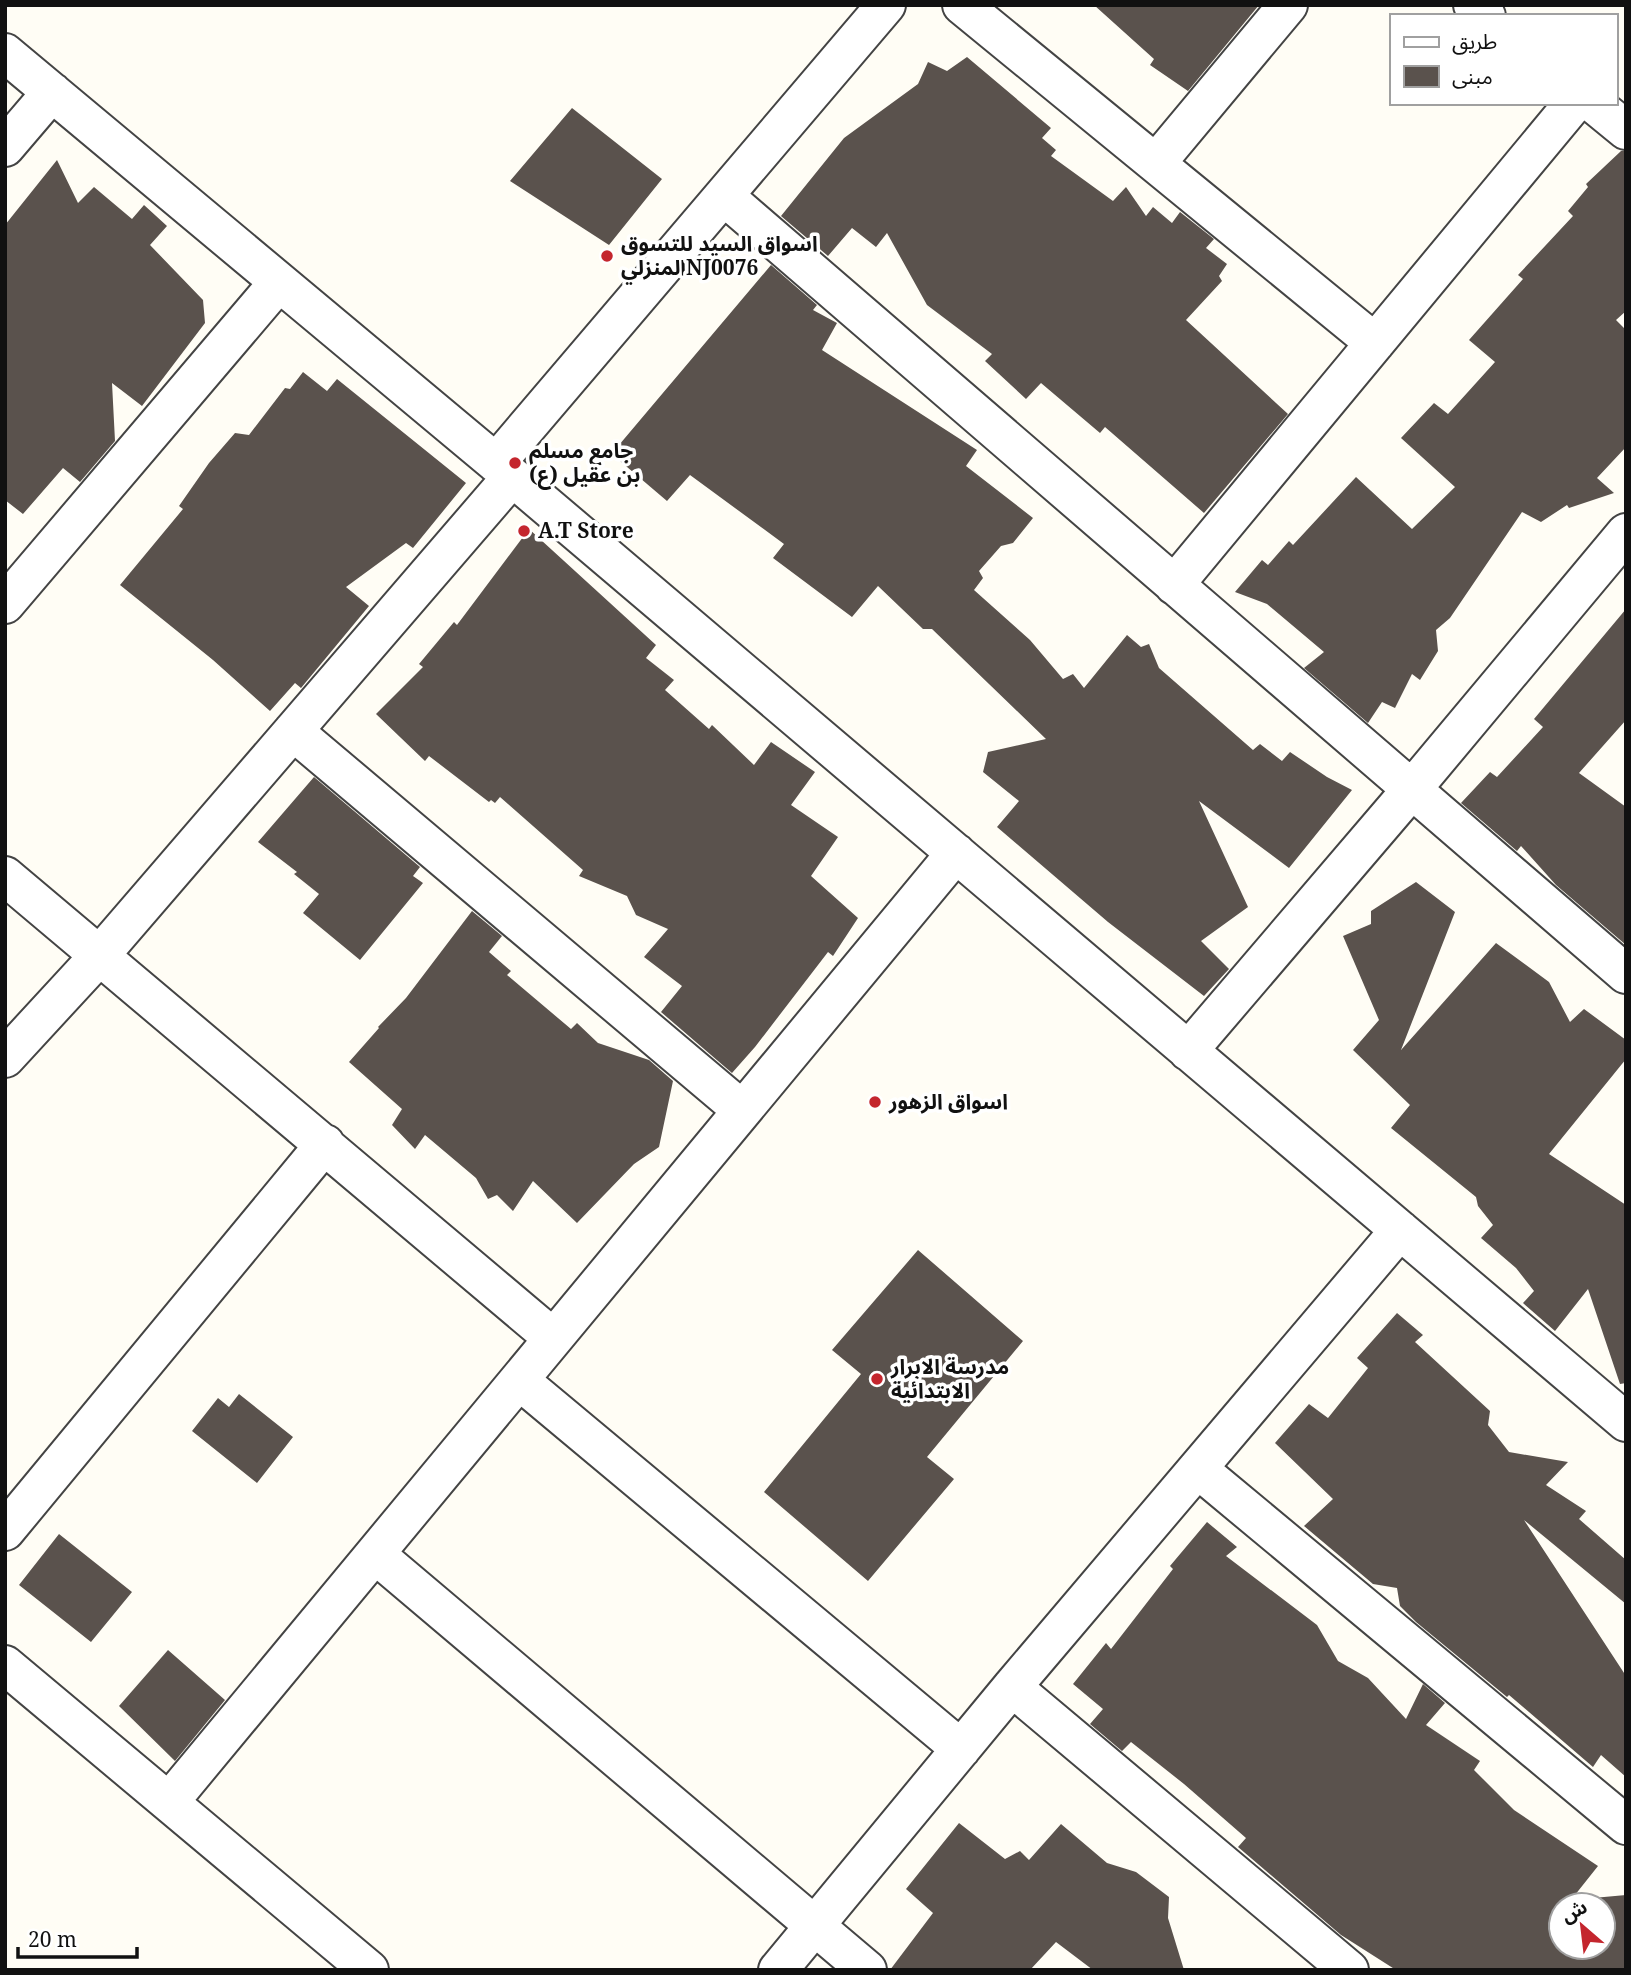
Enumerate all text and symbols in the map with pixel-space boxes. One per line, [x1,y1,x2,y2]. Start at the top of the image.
legend [1390,14,1617,105]
text: طريق [1452,27,1497,55]
text: مبنى [1452,62,1493,90]
place label: اسواق السيد للتسوق المنزليNJ0076 [621,229,818,285]
marker: اسواق السيد للتسوق المنزليNJ0076 [599,248,615,264]
place label: جامع مسلم بن عقيل (ع) [529,436,640,490]
marker: جامع مسلم بن عقيل (ع) [507,455,523,471]
place label: A.T Store [538,516,634,544]
marker: A.T Store [516,523,532,539]
place label: اسواق الزهور [888,1087,1008,1115]
marker: اسواق الزهور [867,1094,883,1110]
place label: مدرسة الابرار الابتدائية [890,1352,1009,1404]
marker: مدرسة الابرار الابتدائية [869,1371,885,1387]
north arrow [1547,1891,1617,1961]
text: ش [1556,1893,1592,1929]
scale bar [18,1916,136,1960]
text: 20 m [28,1925,77,1953]

